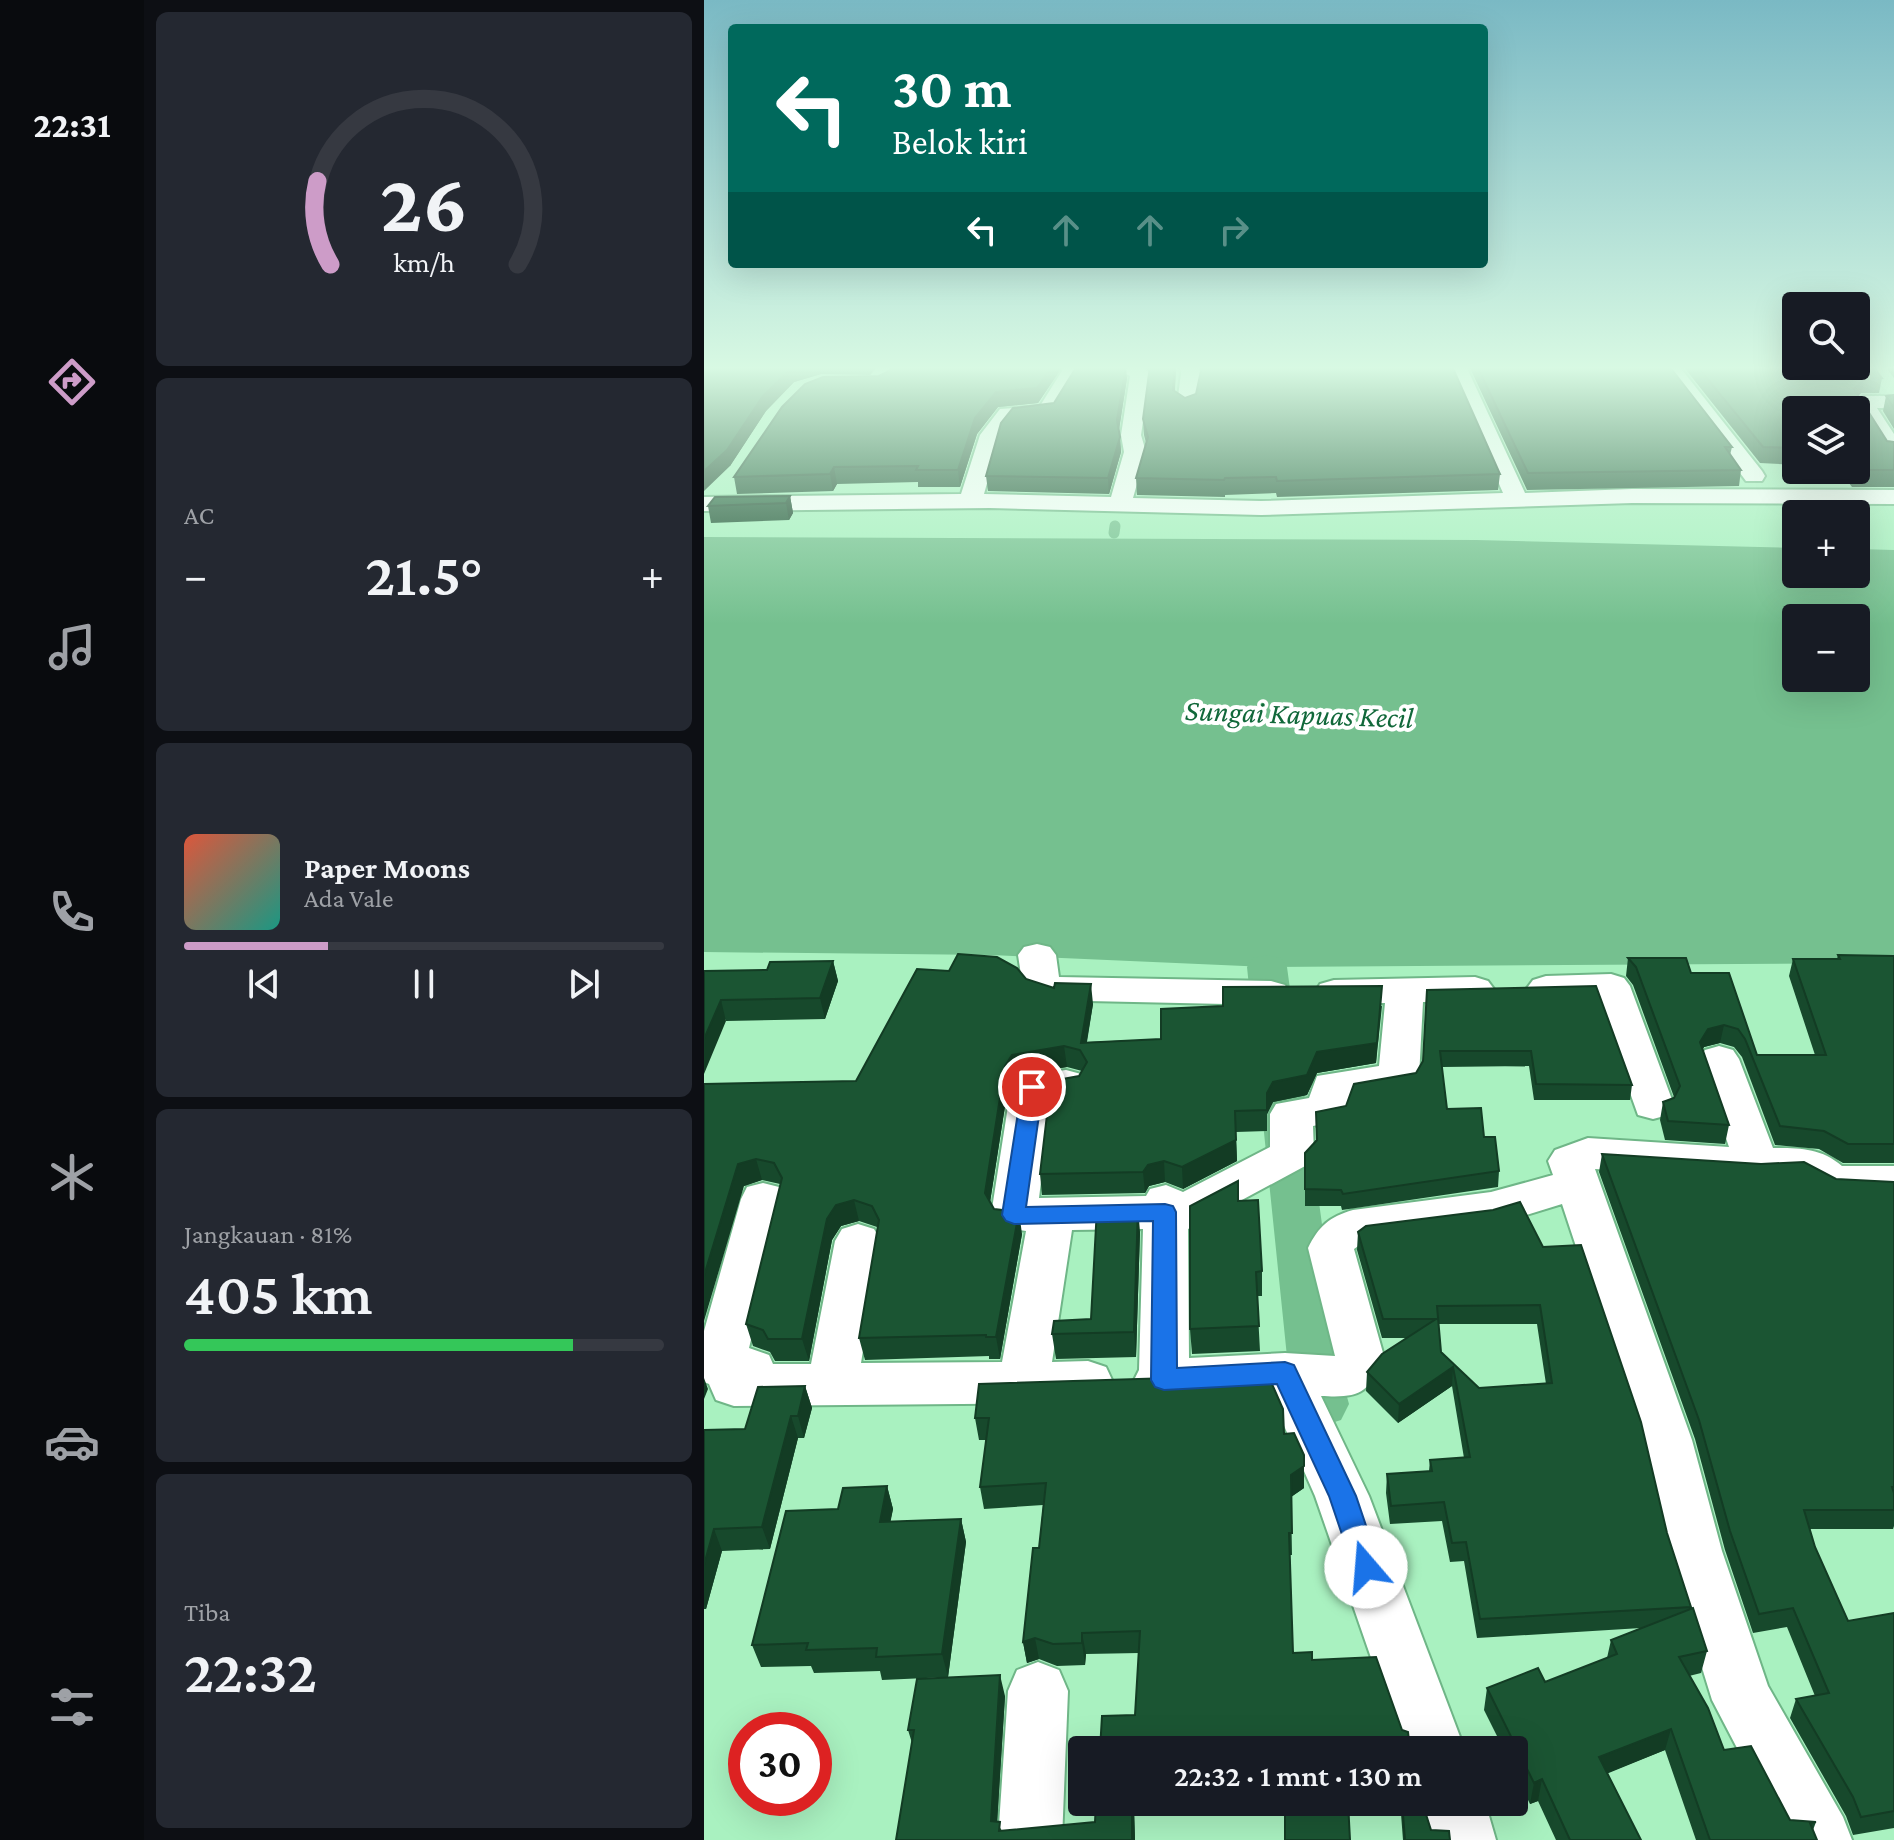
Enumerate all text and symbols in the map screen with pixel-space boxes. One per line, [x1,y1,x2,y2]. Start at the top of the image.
icon: left [760,56,864,160]
text: 30 m [892,57,1012,119]
text: 22:31 [33,105,111,145]
text: Belok kiri [892,122,1028,162]
text: 26 [380,155,468,248]
icon: left [960,208,1004,252]
icon: ahead [1044,208,1088,252]
icon: ahead [1128,208,1172,252]
icon: right [1212,208,1256,252]
text: km/h [393,246,455,278]
map controls [1782,292,1870,692]
button: search [1782,292,1870,380]
icon: directions [44,354,100,410]
button: layers [1782,396,1870,484]
button: + [1782,500,1870,588]
text: AC [184,501,214,530]
text: 21.5° [365,541,483,608]
text: − [184,551,207,599]
text: + [641,551,664,599]
button: − [1782,604,1870,692]
icon: music [44,619,100,675]
water label: Sungai Kapuas Kecil [1184,693,1414,735]
text: Paper Moons [304,851,470,884]
icon: phone [44,884,100,940]
text: Ada Vale [304,884,393,913]
icon: previous [242,962,286,1006]
icon: pause [402,962,446,1006]
icon: next [562,962,606,1006]
pin [998,1053,1066,1121]
icon: arrive [1010,1065,1054,1109]
icon: climate [44,1149,100,1205]
text: Jangkauan · 81% [184,1220,352,1249]
text: 405 km [184,1260,373,1327]
icon: car [44,1414,100,1470]
position arrow [1324,1525,1408,1609]
text: Tiba [184,1598,230,1627]
text: 22:32 [184,1638,317,1705]
icon: filters [44,1679,100,1735]
speed limit sign: 30 [728,1712,832,1816]
text: 22:32 · 1 mnt · 130 m [1174,1759,1422,1792]

